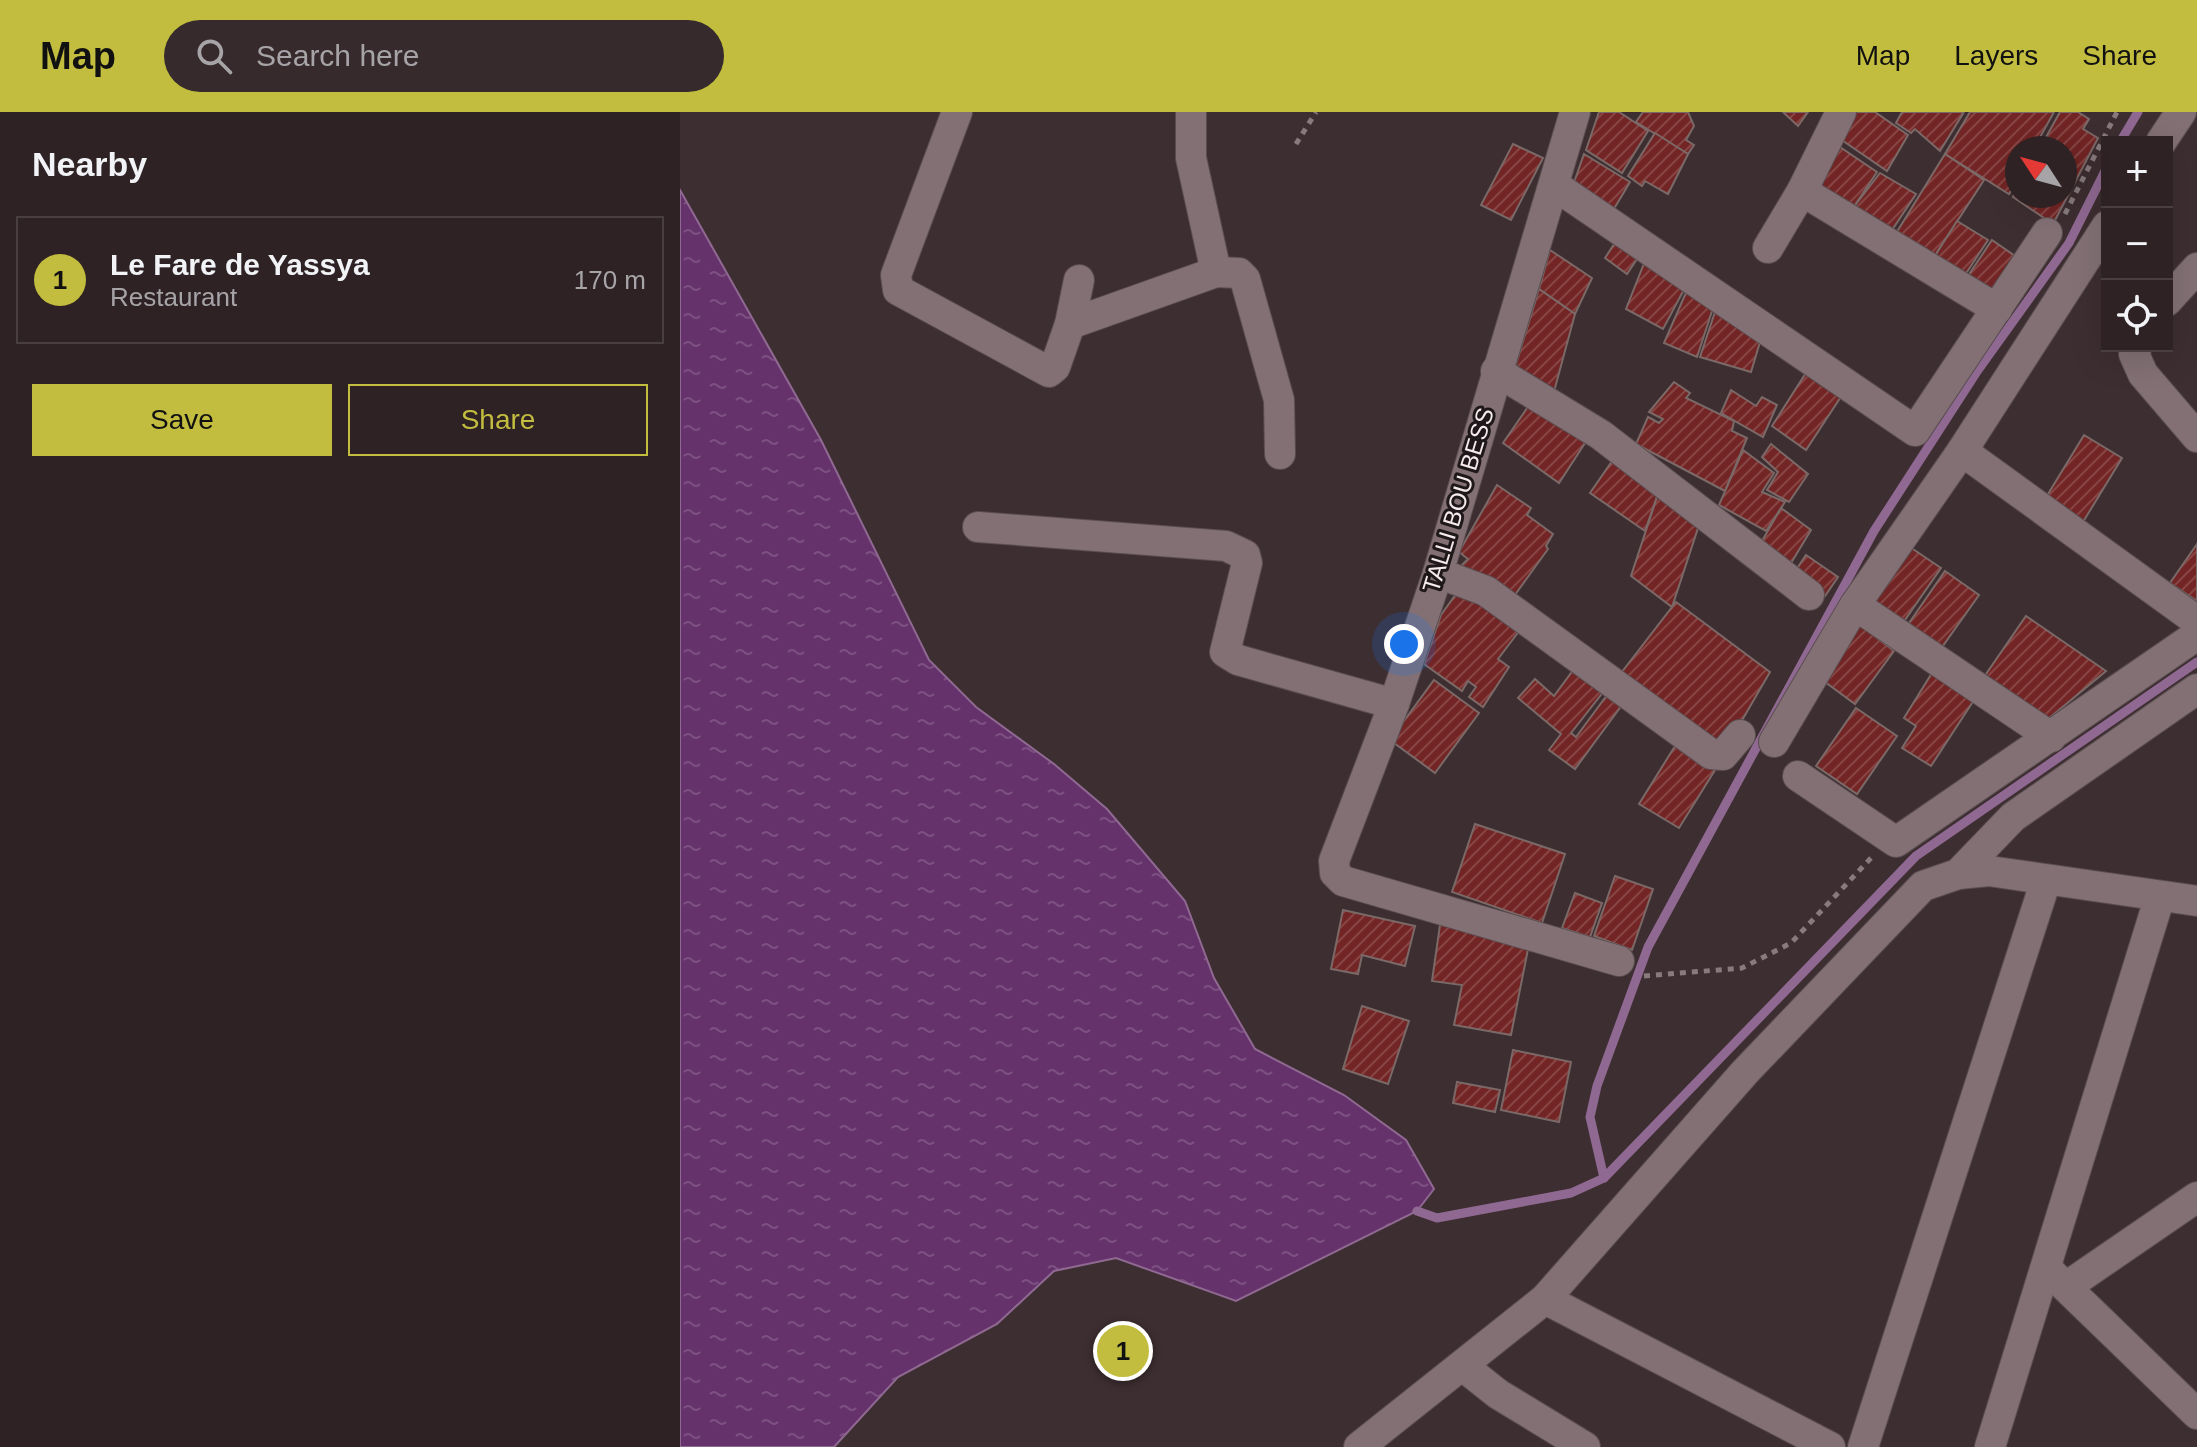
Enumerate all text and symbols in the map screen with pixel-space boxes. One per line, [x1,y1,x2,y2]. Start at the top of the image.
search box [164,20,724,92]
icon: search [192,34,236,78]
text: Map [40,35,116,77]
text: Search here [256,39,419,72]
text: Map [1856,40,1910,71]
text: Layers [1954,40,2038,71]
text: Share [2082,40,2157,71]
north arrow [2005,136,2077,208]
map controls [2101,136,2173,352]
button: + [2101,136,2173,208]
text: Nearby [32,145,147,183]
button: − [2101,208,2173,280]
text: Le Fare de Yassya [110,248,370,281]
text: 1 [53,265,67,295]
text: 170 m [574,265,646,295]
button: locate [2101,280,2173,352]
text: Restaurant [110,282,237,312]
button: Save [32,384,332,456]
button: Share [348,384,648,456]
street label: TALLI BOU BESS [1417,404,1499,596]
your location [1384,624,1424,664]
pin: 1 [1097,1321,1149,1381]

